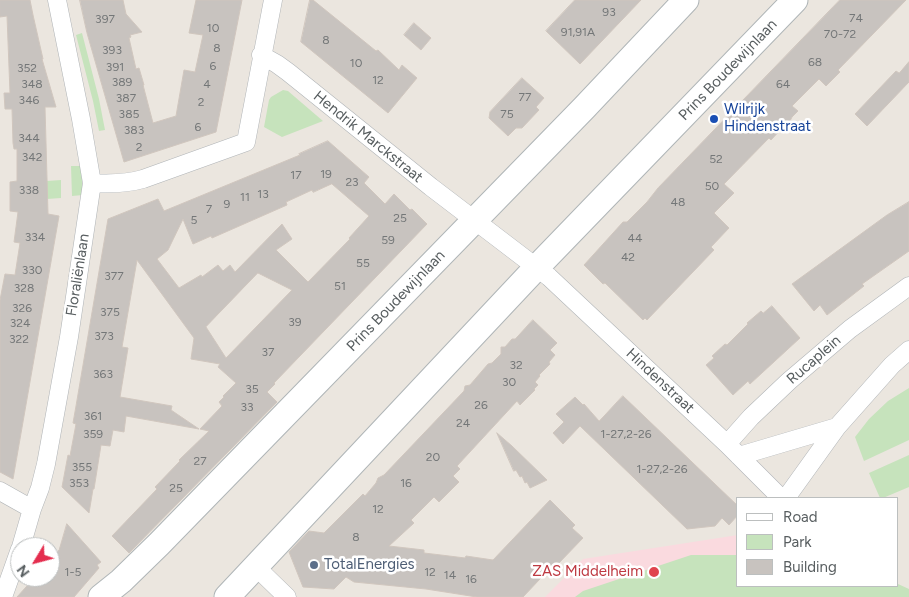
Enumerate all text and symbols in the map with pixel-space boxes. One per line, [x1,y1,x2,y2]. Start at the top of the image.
house number: 93 [602,5,616,19]
house number: 74 [849,11,863,25]
house number: 397 [95,12,115,26]
street label: Prins Boudewijnlaan [675,16,781,124]
house number: 10 [207,21,219,35]
house number: 91,91A [561,25,595,39]
house number: 70-72 [824,27,856,41]
house number: 8 [322,33,330,47]
house number: 8 [213,41,221,55]
house number: 393 [102,43,122,57]
house number: 68 [808,55,822,69]
house number: 10 [350,56,362,70]
house number: 6 [210,59,216,73]
house number: 391 [106,60,124,74]
house number: 352 [17,61,37,75]
house number: 12 [372,73,384,87]
house number: 389 [112,75,132,89]
house number: 348 [21,77,43,91]
house number: 4 [203,77,211,91]
house number: 64 [776,77,790,91]
street label: Hendrik Marckstraat [310,87,426,187]
house number: 77 [519,90,531,104]
house number: 387 [116,91,136,105]
house number: 346 [19,93,39,107]
house number: 2 [198,95,204,109]
place label: Wilrijk Hindenstraat [724,101,811,136]
house number: 385 [119,107,139,121]
house number: 75 [500,107,514,121]
marker: Wilrijk Hindenstraat [708,113,720,125]
house number: 6 [195,120,201,134]
house number: 383 [124,123,144,137]
house number: 344 [18,131,40,145]
house number: 2 [136,140,142,154]
house number: 342 [22,150,42,164]
house number: 52 [709,152,723,166]
house number: 19 [320,167,332,181]
house number: 17 [290,168,302,182]
house number: 23 [345,175,359,189]
house number: 50 [705,179,719,193]
house number: 338 [19,183,39,197]
house number: 13 [257,187,269,201]
house number: 11 [240,190,250,204]
house number: 48 [671,195,685,209]
house number: 9 [224,197,230,211]
house number: 7 [206,202,212,216]
house number: 25 [393,211,407,225]
house number: 5 [191,213,197,227]
house number: 334 [25,230,45,244]
house number: 44 [628,231,642,245]
street label: Floraliënlaan [63,233,93,317]
house number: 59 [381,233,395,247]
street label: Prins Boudewijnlaan [343,247,449,355]
house number: 42 [621,250,635,264]
house number: 55 [356,256,370,270]
house number: 330 [22,263,42,277]
house number: 377 [104,269,124,283]
house number: 51 [334,279,346,293]
house number: 328 [14,281,34,295]
house number: 326 [12,301,32,315]
house number: 375 [100,305,120,319]
house number: 39 [288,315,302,329]
house number: 324 [10,316,30,330]
house number: 373 [94,329,114,343]
house number: 322 [9,332,29,346]
street label: Rucaplein [783,332,845,388]
house number: 37 [262,345,274,359]
street label: Hindenstraat [622,345,698,417]
house number: 32 [509,358,523,372]
house number: 363 [93,367,113,381]
house number: 30 [502,375,516,389]
house number: 35 [245,382,259,396]
house number: 26 [474,398,488,412]
house number: 33 [240,400,254,414]
house number: 361 [84,409,102,423]
house number: 24 [456,416,470,430]
house number: 359 [83,427,103,441]
house number: 1-27,2-26 [600,427,652,441]
house number: 20 [426,450,440,464]
house number: 27 [193,454,207,468]
house number: 355 [72,460,92,474]
house number: 1-27,2-26 [636,462,688,476]
house number: 353 [69,476,89,490]
house number: 16 [400,476,412,490]
house number: 25 [169,481,183,495]
legend [736,497,899,587]
house number: 12 [372,502,384,516]
text: Road [783,508,818,526]
house number: 8 [352,530,360,544]
text: Park [783,533,812,551]
north arrow [10,537,60,587]
place label: TotalEnergies [324,556,415,574]
text: Building [783,558,837,576]
marker: TotalEnergies [308,559,320,571]
text: N [13,561,33,580]
place label: ZAS Middelheim [532,563,643,581]
house number: 1-5 [65,565,81,579]
house number: 12 [424,565,436,579]
marker: ZAS Middelheim [647,565,661,579]
house number: 14 [444,568,456,582]
house number: 16 [465,572,477,586]

